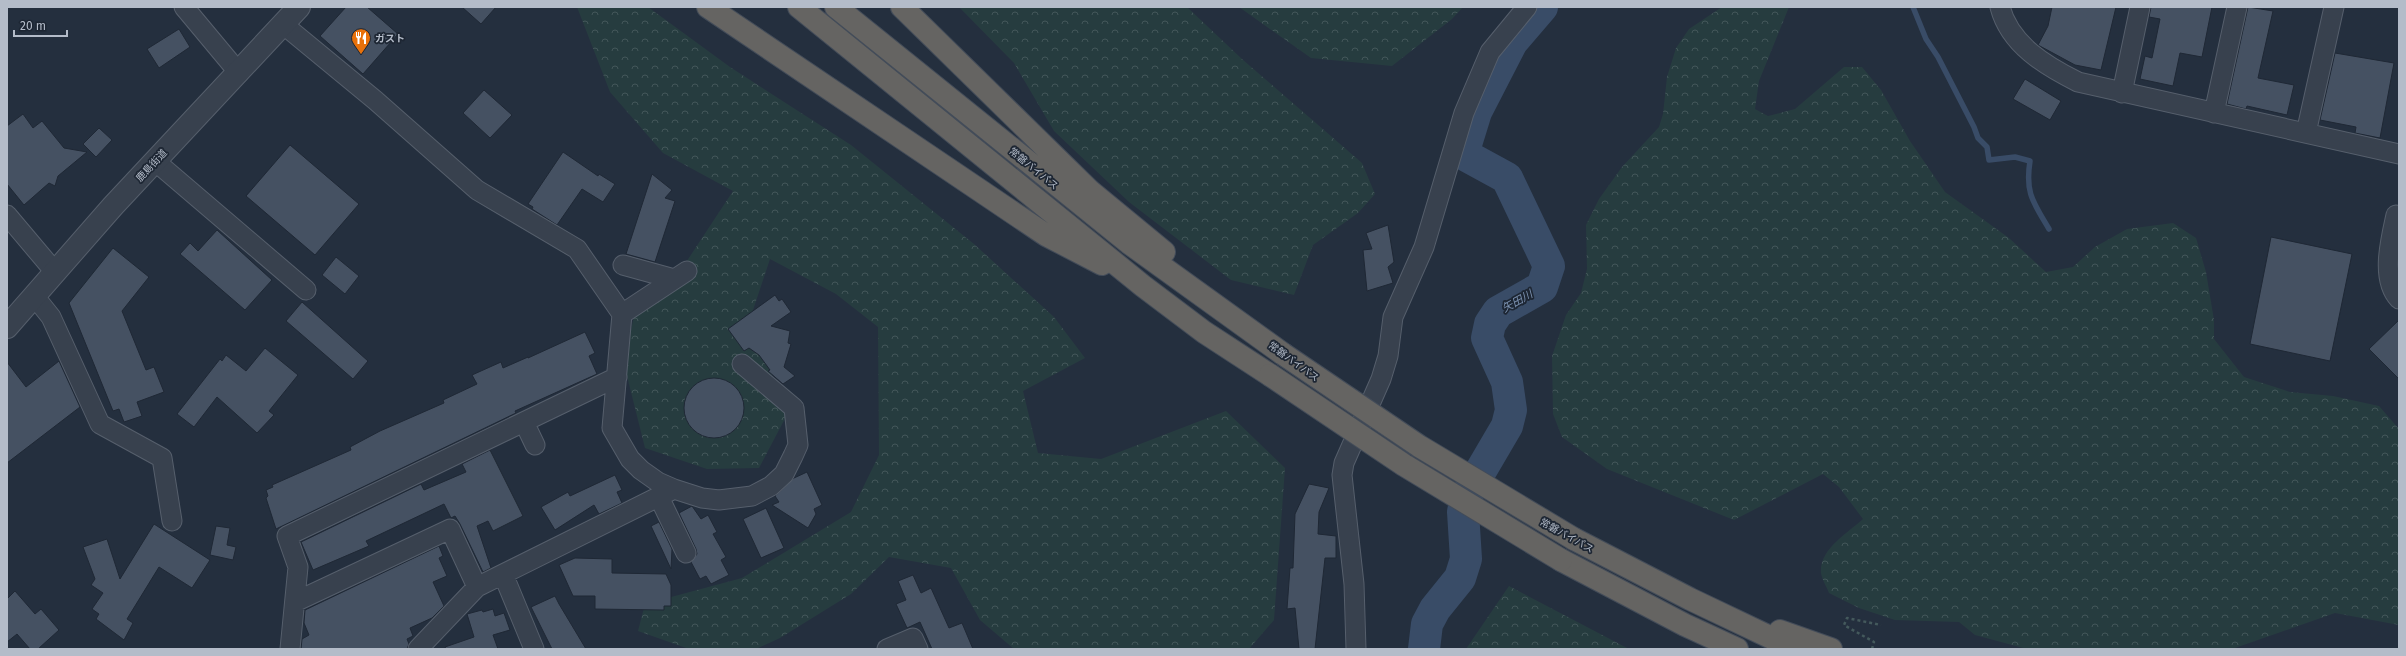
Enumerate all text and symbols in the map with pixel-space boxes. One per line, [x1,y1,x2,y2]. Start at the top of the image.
scale bar [14,12,67,38]
text: 20 m [20,19,46,33]
restaurant icon: ガスト [350,27,372,55]
place label: ガスト [375,33,405,45]
street label: 常磐バイパス [1006,145,1060,192]
street label: 鹿島街道 [134,147,170,184]
water label: 矢田川 [1500,287,1536,315]
street label: 常磐バイパス [1266,339,1321,384]
street label: 常磐バイパス [1537,516,1596,556]

